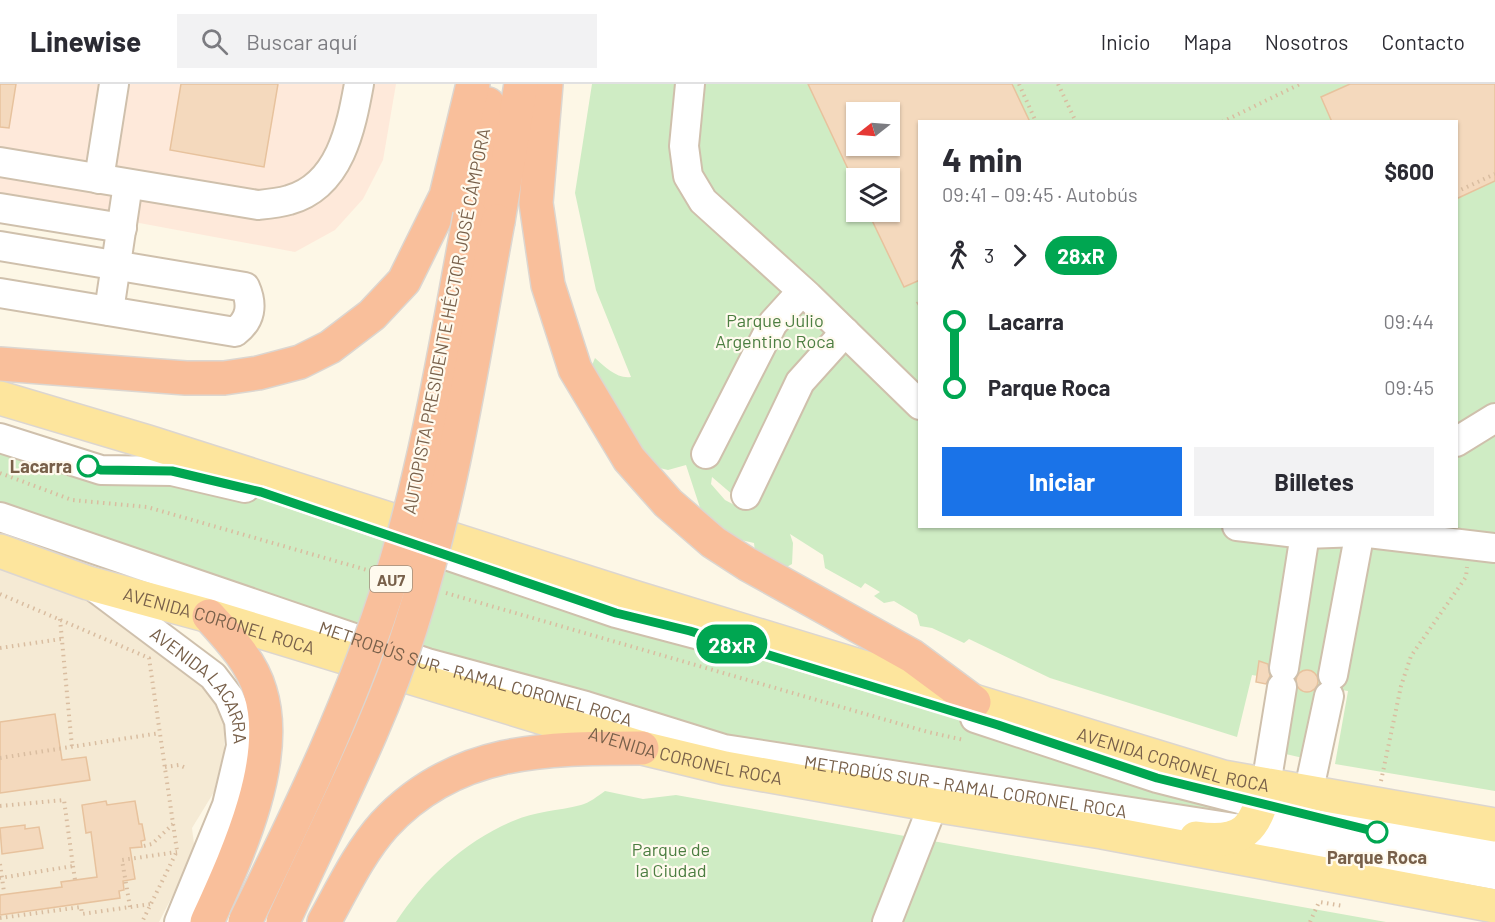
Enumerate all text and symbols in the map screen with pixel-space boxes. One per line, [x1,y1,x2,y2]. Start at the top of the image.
search box [177,14,597,68]
text: Linewise [30,24,141,58]
icon: search [198,25,231,58]
text: Buscar aquí [246,28,357,54]
text: Inicio [1101,29,1151,54]
text: Mapa [1184,29,1232,54]
text: Nosotros [1265,29,1348,54]
text: Contacto [1381,29,1465,54]
north arrow [846,102,900,156]
map controls [846,102,900,222]
street label: AUTOPISTA PRESIDENTE HÉCTOR JOSÉ CÁMPORA [398,126,494,516]
text: 4 min [942,139,1023,179]
text: $600 [1385,158,1434,184]
button: layers [846,168,900,222]
text: 09:41 – 09:45 · Autobús [942,182,1138,206]
icon: walk [942,239,975,272]
icon: forward [1003,239,1036,272]
text: 3 [984,243,994,267]
text: 28xR [1057,243,1105,268]
text: Lacarra [988,308,1064,334]
park label: Parque Julio Argentino Roca [715,309,835,352]
text: 09:44 [1383,309,1434,333]
text: Parque Roca [988,374,1110,400]
text: 09:45 [1384,375,1434,399]
button: Iniciar [942,447,1182,516]
button: Billetes [1194,447,1434,516]
place label: Lacarra [10,455,72,477]
marker: Lacarra [77,455,99,477]
road number: AU7 [370,566,412,592]
street label: AVENIDA CORONEL ROCA [121,582,318,659]
street label: METROBÚS SUR - RAMAL CORONEL ROCA [316,616,635,731]
street label: AVENIDA LACARRA [146,622,252,745]
line badge: 28xR [690,624,774,664]
text: 28xR [708,632,756,657]
street label: AVENIDA CORONEL ROCA [586,721,784,789]
street label: AVENIDA CORONEL ROCA [1075,722,1271,796]
street label: METROBÚS SUR - RAMAL CORONEL ROCA [803,751,1129,822]
marker: Parque Roca [1366,821,1388,843]
park label: Parque de la Ciudad [632,838,710,881]
place label: Parque Roca [1327,846,1427,868]

